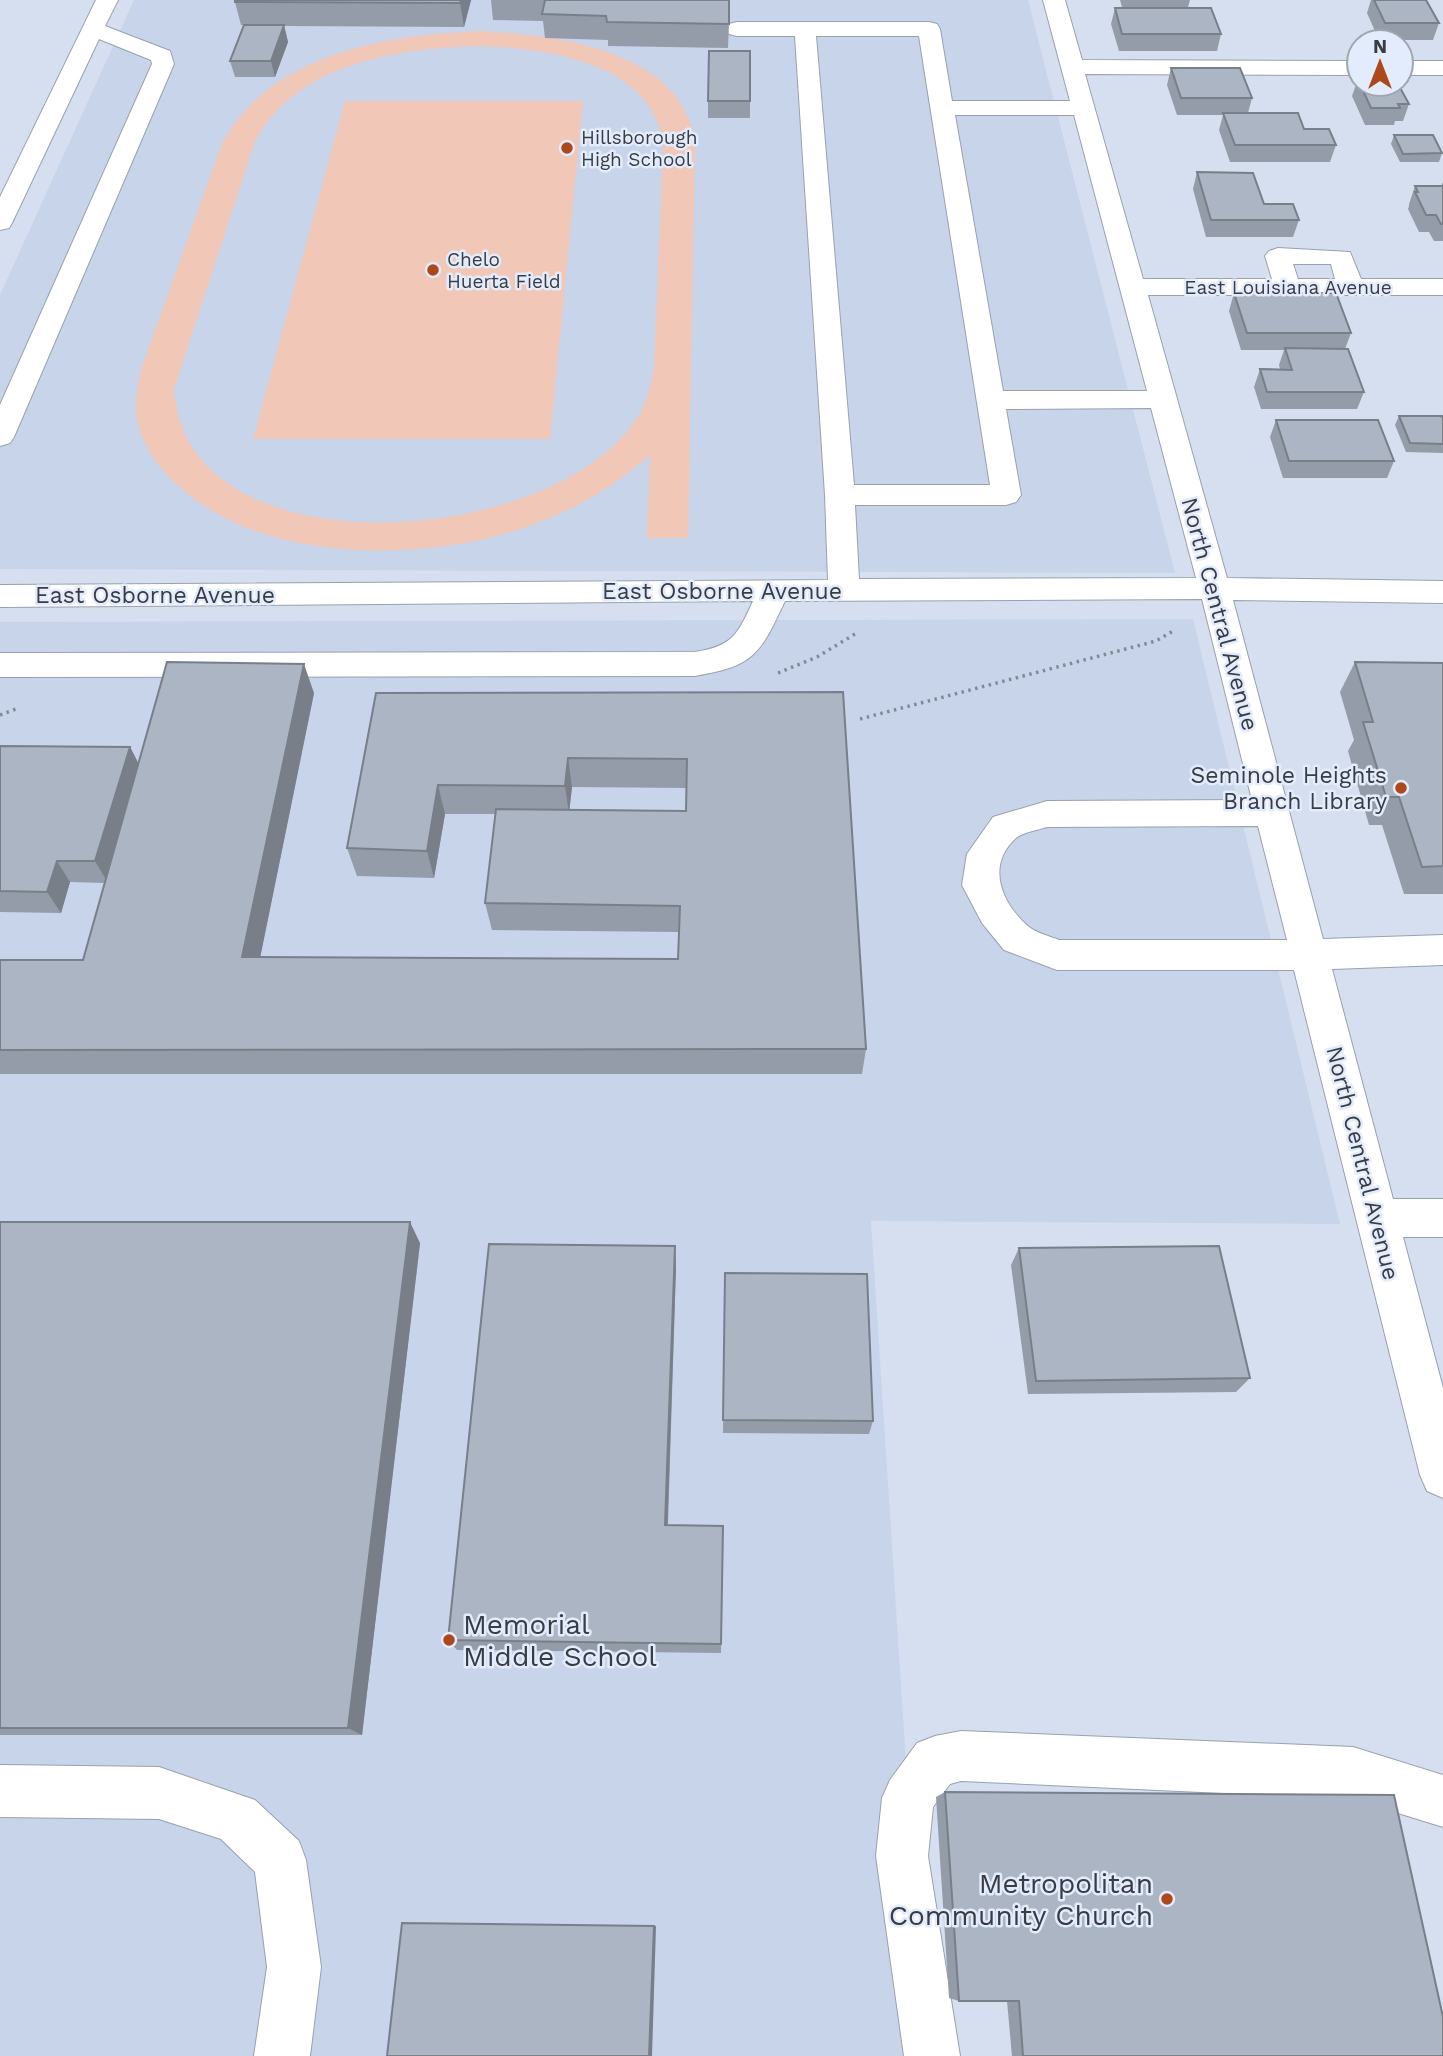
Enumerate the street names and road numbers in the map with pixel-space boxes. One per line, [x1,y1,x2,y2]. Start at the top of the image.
street label: East Louisiana Avenue [1184,276,1392,299]
street label: North Central Avenue [1175,495,1264,734]
street label: East Osborne Avenue [602,578,842,605]
street label: East Osborne Avenue [35,582,275,609]
street label: North Central Avenue [1320,1043,1405,1283]

